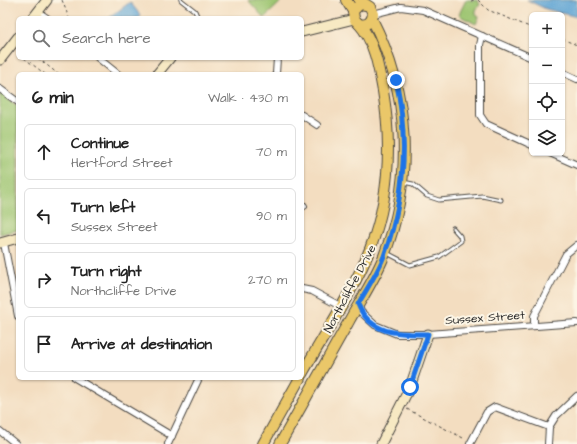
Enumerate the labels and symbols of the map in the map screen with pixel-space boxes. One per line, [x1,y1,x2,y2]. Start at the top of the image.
route end [387,71,405,89]
street label: Northcliffe Drive [320,242,381,336]
street label: Sussex Street [445,307,526,329]
route start [401,378,419,396]

